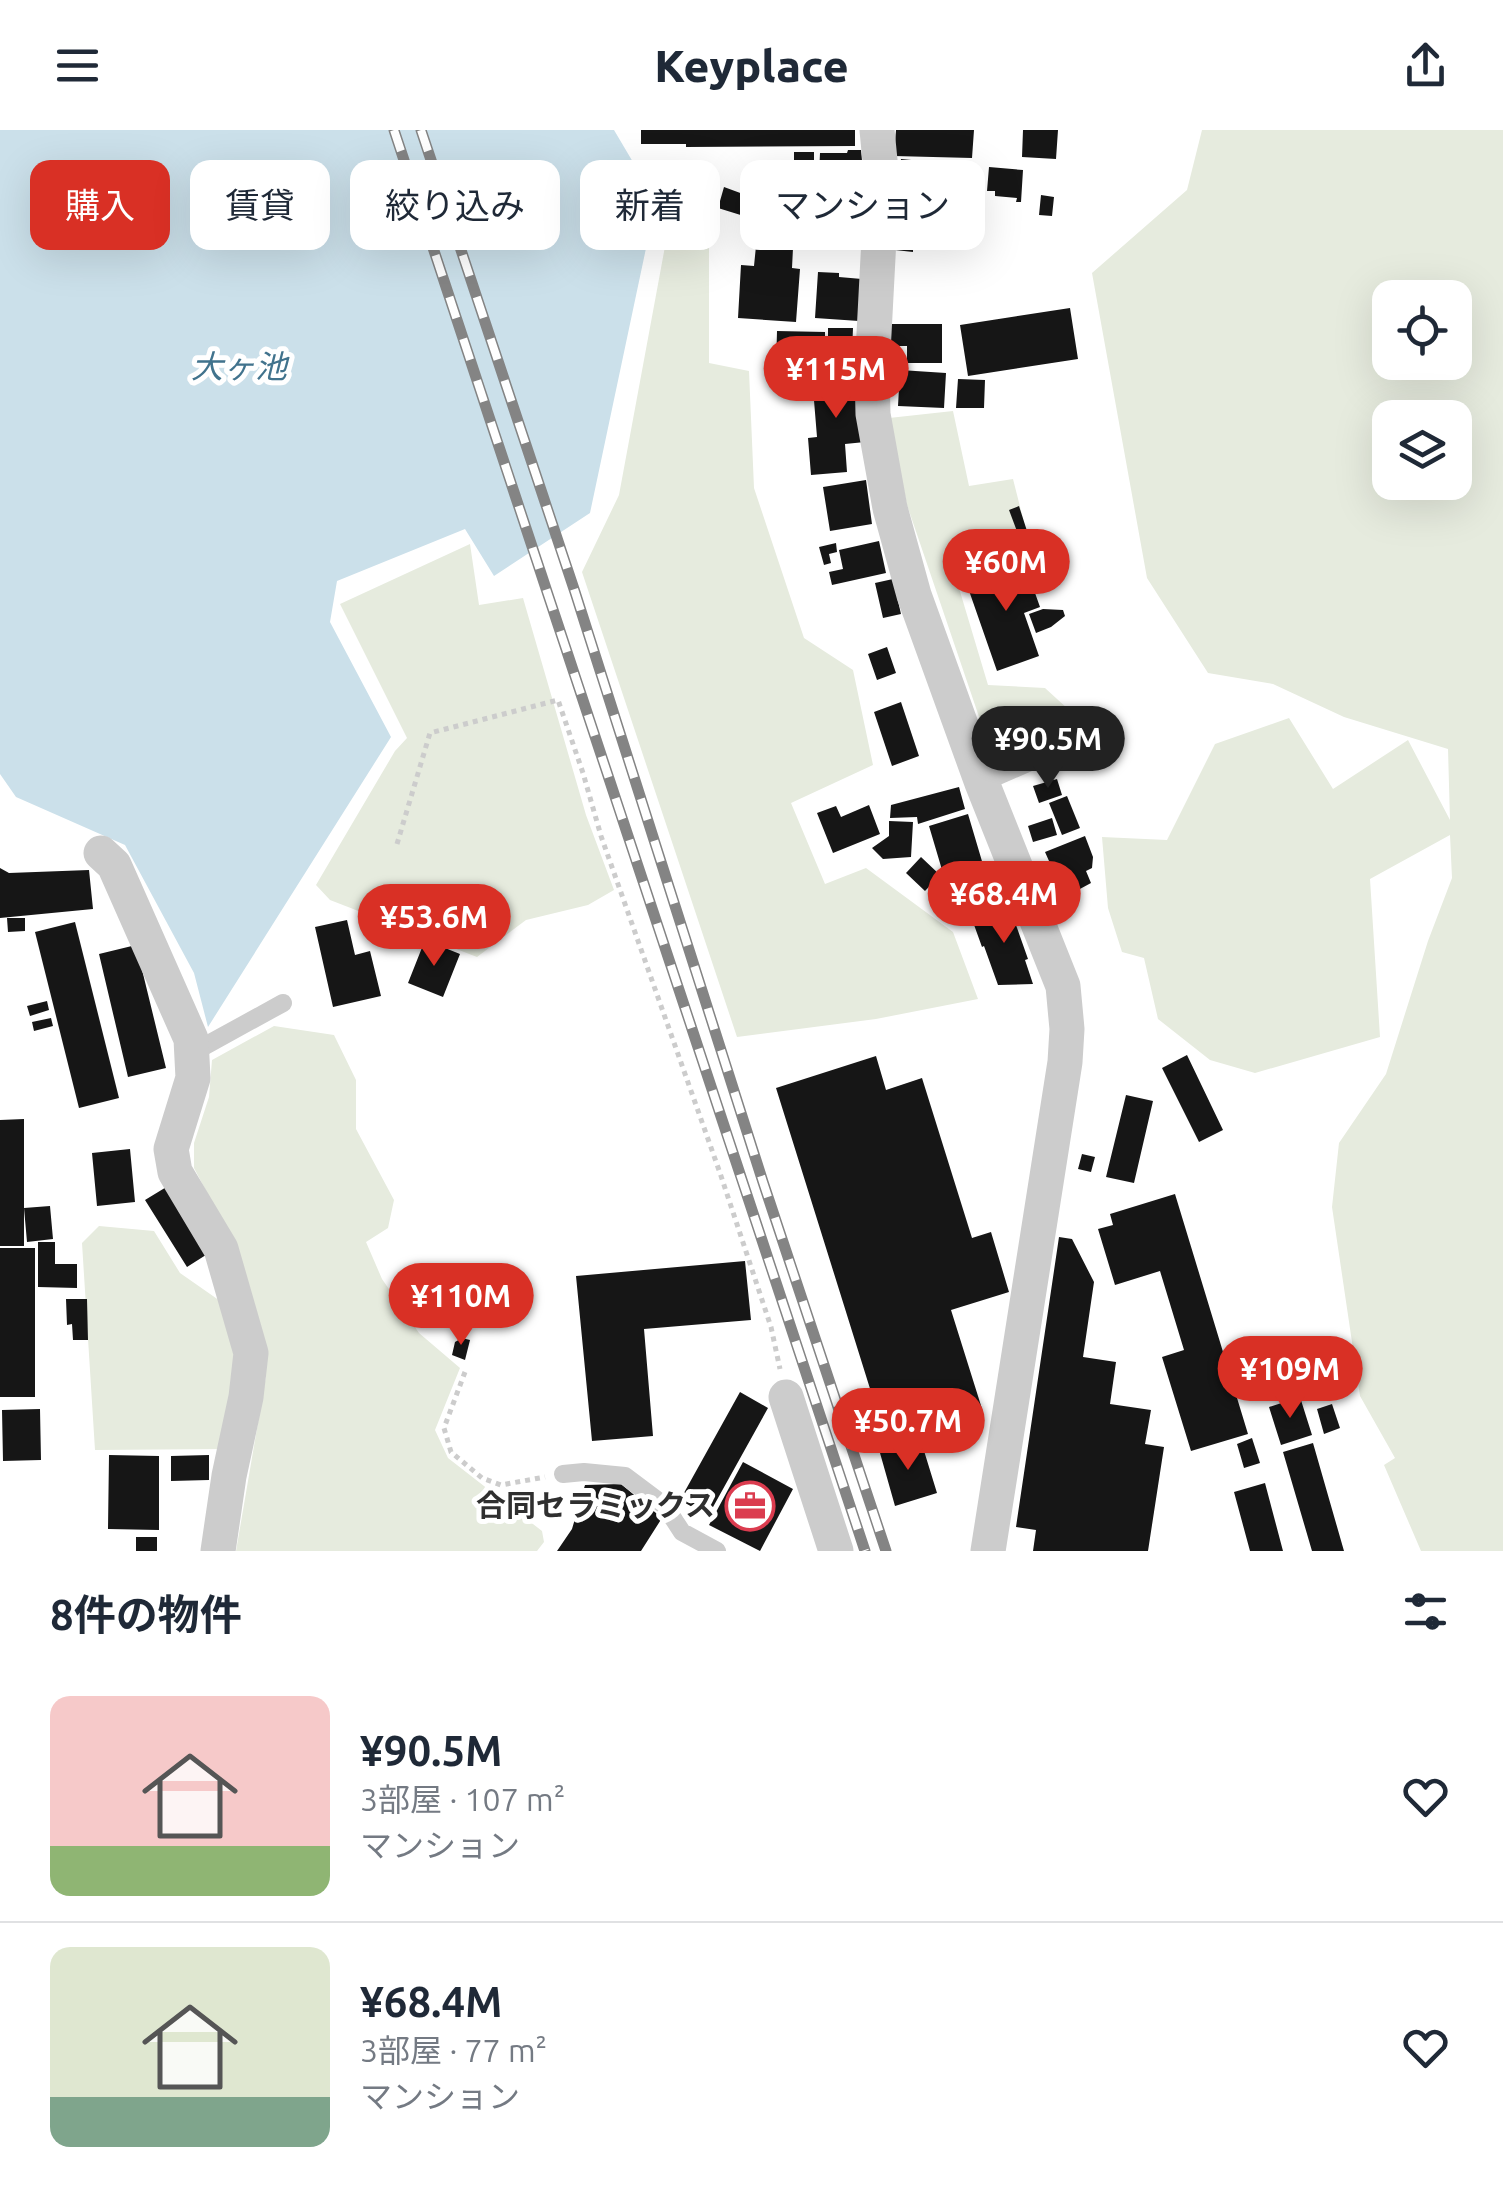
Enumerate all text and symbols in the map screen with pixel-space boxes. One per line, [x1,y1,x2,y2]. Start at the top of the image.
icon: menu [50,38,105,93]
icon: share [1398,38,1453,93]
text: Keyplace [654,40,849,91]
chip: 購入 [30,160,170,250]
chip: 賃貸 [190,160,330,250]
chip: 絞り込み [350,160,560,250]
chip: 新着 [580,160,720,250]
chip: マンション [740,160,985,250]
map controls [1372,280,1472,500]
button: locate [1372,280,1472,380]
pin: ¥115M [766,336,906,421]
water label: 大ヶ池 [191,348,290,384]
text: ¥115M [786,350,886,386]
button: layers [1372,400,1472,500]
pin: ¥60M [947,529,1065,614]
text: ¥60M [965,543,1047,579]
pin: ¥90.5M [967,706,1129,791]
text: ¥90.5M [994,720,1102,756]
pin: ¥68.4M [923,861,1085,946]
text: ¥68.4M [950,875,1058,911]
pin: ¥53.6M [353,884,515,969]
text: ¥53.6M [380,898,488,934]
pin: ¥110M [391,1263,531,1348]
text: ¥110M [411,1277,511,1313]
pin: ¥109M [1220,1336,1360,1421]
text: ¥109M [1240,1350,1340,1386]
pin: ¥50.7M [827,1388,989,1473]
text: ¥50.7M [854,1402,962,1438]
office icon: 合同セラミックス [724,1480,776,1532]
place label: 合同セラミックス [476,1488,715,1522]
icon: filters [1398,1584,1453,1639]
text: 8件の物件 [50,1591,242,1638]
text: ¥90.5M [360,1727,502,1774]
icon: home [130,1736,250,1856]
icon: heart [1398,1769,1453,1824]
text: 3部屋 · 107 m² [360,1781,565,1817]
text: マンション [360,1827,520,1863]
text: ¥68.4M [360,1978,502,2025]
icon: home [130,1987,250,2107]
icon: heart [1398,2020,1453,2075]
text: 3部屋 · 77 m² [360,2032,547,2068]
text: マンション [360,2078,520,2114]

